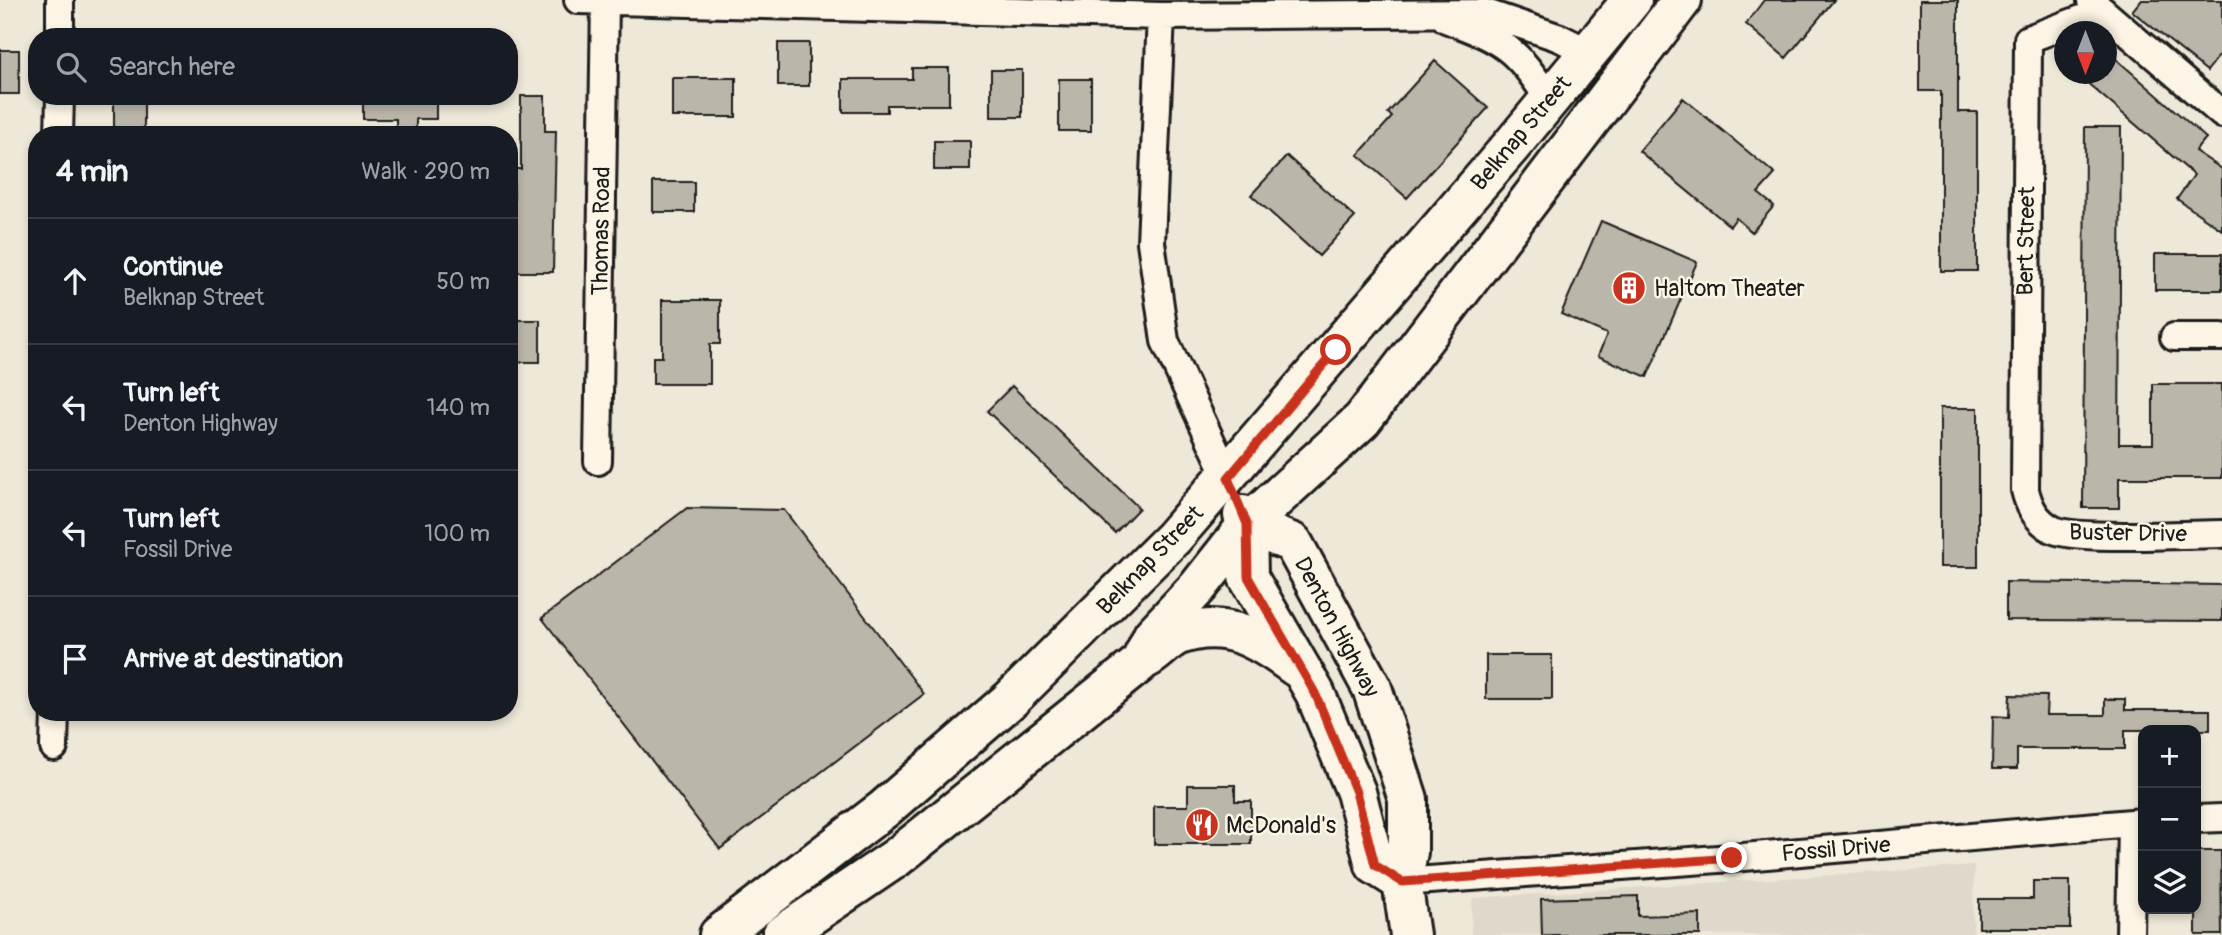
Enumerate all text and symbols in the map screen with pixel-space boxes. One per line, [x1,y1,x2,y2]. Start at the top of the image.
north arrow [2054,21,2117,84]
search box [28,28,518,105]
icon: search [52,48,90,86]
text: Search here [108,51,235,83]
street label: Belknap Street [1464,69,1578,196]
text: 4 min [56,153,129,190]
text: Walk · 290 m [361,157,490,186]
street label: Thomas Road [585,166,617,296]
street label: Bert Street [2011,185,2041,296]
text: Continue [123,251,223,283]
icon: ahead [56,262,94,300]
text: 50 m [436,267,490,296]
building icon: Haltom Theater [1610,269,1648,307]
place label: Haltom Theater [1654,274,1805,303]
text: Belknap Street [123,283,264,312]
route start [1320,334,1351,365]
text: Turn left [123,377,219,409]
icon: left [56,388,94,426]
text: 140 m [427,393,490,422]
text: Denton Highway [123,409,278,438]
street label: Belknap Street [1090,499,1210,621]
text: Turn left [123,503,219,535]
icon: left [56,514,94,552]
street label: Buster Drive [2069,517,2188,549]
text: 100 m [424,519,490,548]
text: Fossil Drive [123,535,232,564]
street label: Denton Highway [1288,552,1386,702]
icon: arrive [56,640,94,678]
text: Arrive at destination [123,643,343,675]
map controls [2138,725,2201,914]
button: + [2138,725,2201,788]
button: − [2138,788,2201,851]
restaurant icon: McDonald's [1183,806,1221,844]
place label: McDonald's [1226,811,1336,840]
street label: Fossil Drive [1780,830,1892,868]
route end [1716,842,1747,873]
button: layers [2138,851,2201,914]

